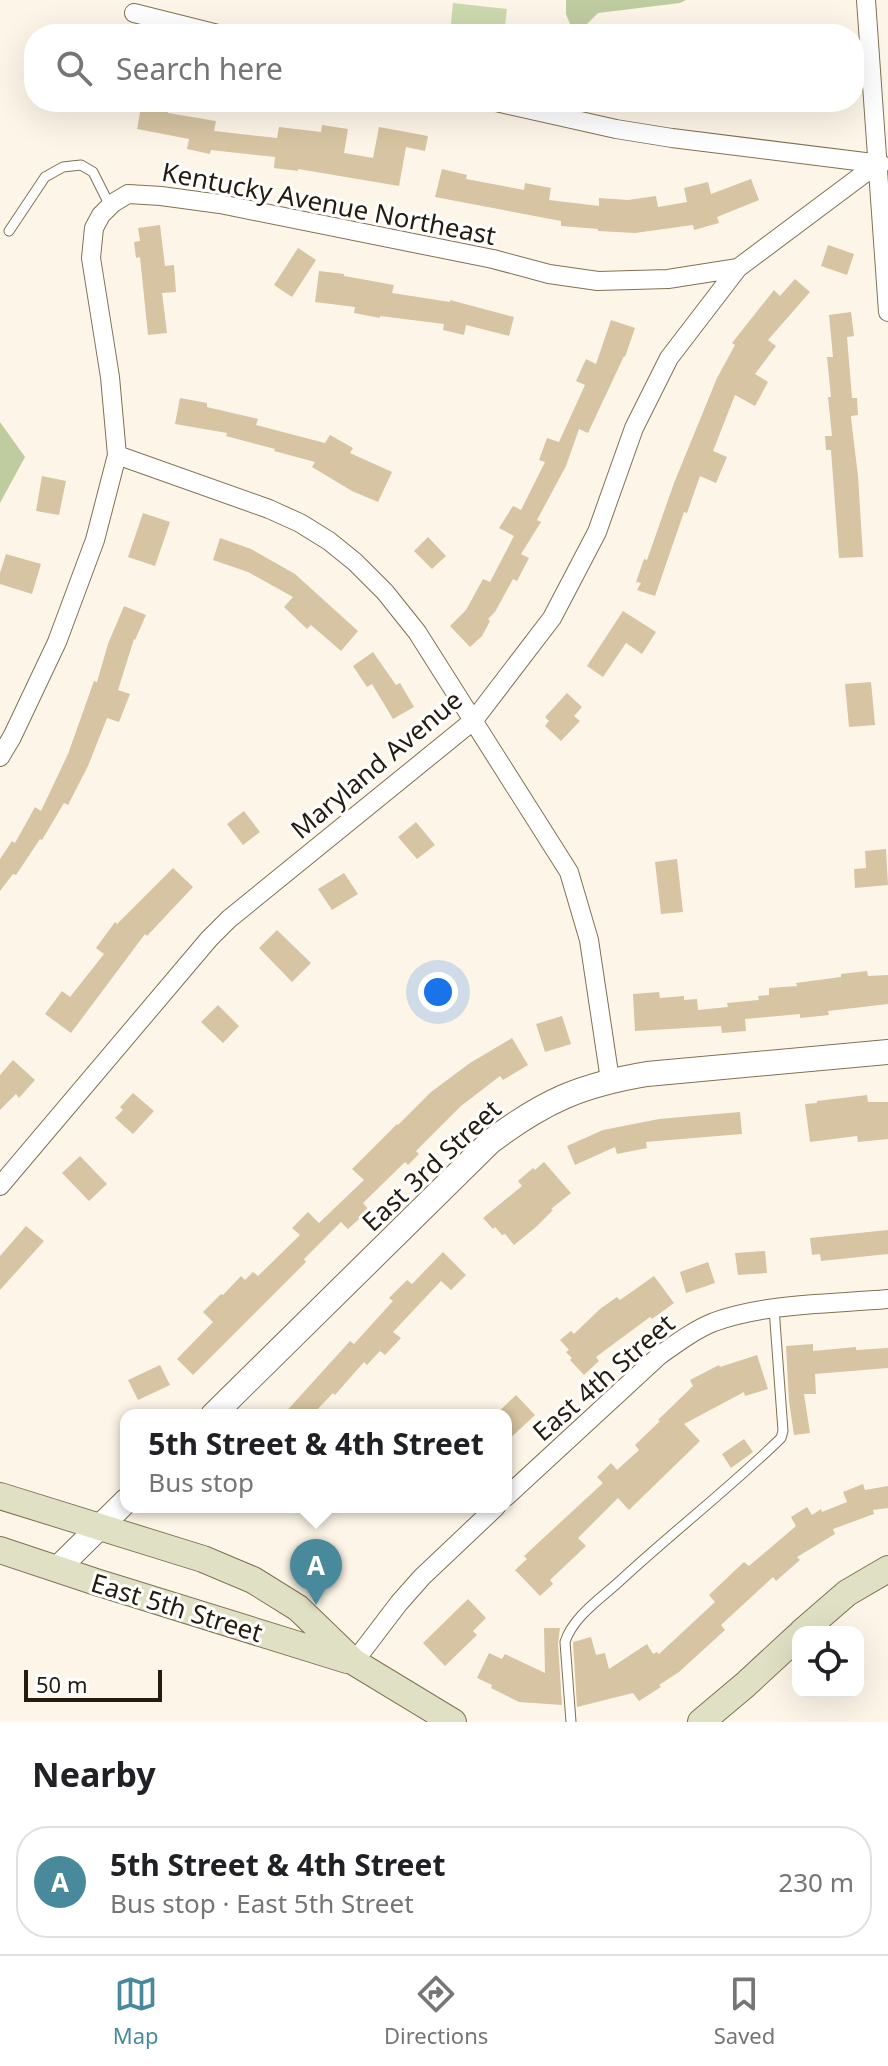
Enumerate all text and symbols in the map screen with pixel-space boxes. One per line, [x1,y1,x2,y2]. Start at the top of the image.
search box [24,24,864,112]
icon: search [52,46,96,90]
text: Search here [116,48,283,89]
street label: Kentucky Avenue Northeast [159,153,499,253]
street label: Maryland Avenue [283,682,469,846]
your location [418,972,458,1012]
street label: East 3rd Street [354,1091,508,1239]
street label: East 4th Street [524,1305,682,1449]
popup [120,1409,512,1513]
text: 5th Street & 4th Street [148,1423,484,1464]
text: Bus stop [148,1464,254,1500]
pin: A [290,1539,342,1605]
street label: East 5th Street [87,1564,267,1650]
map controls [792,1626,864,1698]
button: locate [792,1626,864,1698]
scale bar [24,1666,162,1702]
text: 50 m [36,1669,87,1699]
text: Nearby [32,1751,156,1797]
text: 5th Street & 4th Street [110,1844,445,1885]
text: A [51,1864,69,1900]
text: 230 m [778,1864,854,1900]
text: Bus stop · East 5th Street [110,1885,414,1921]
tab: Map [113,1972,159,2050]
tab: Directions [384,1972,488,2050]
tab: Saved [714,1972,775,2050]

